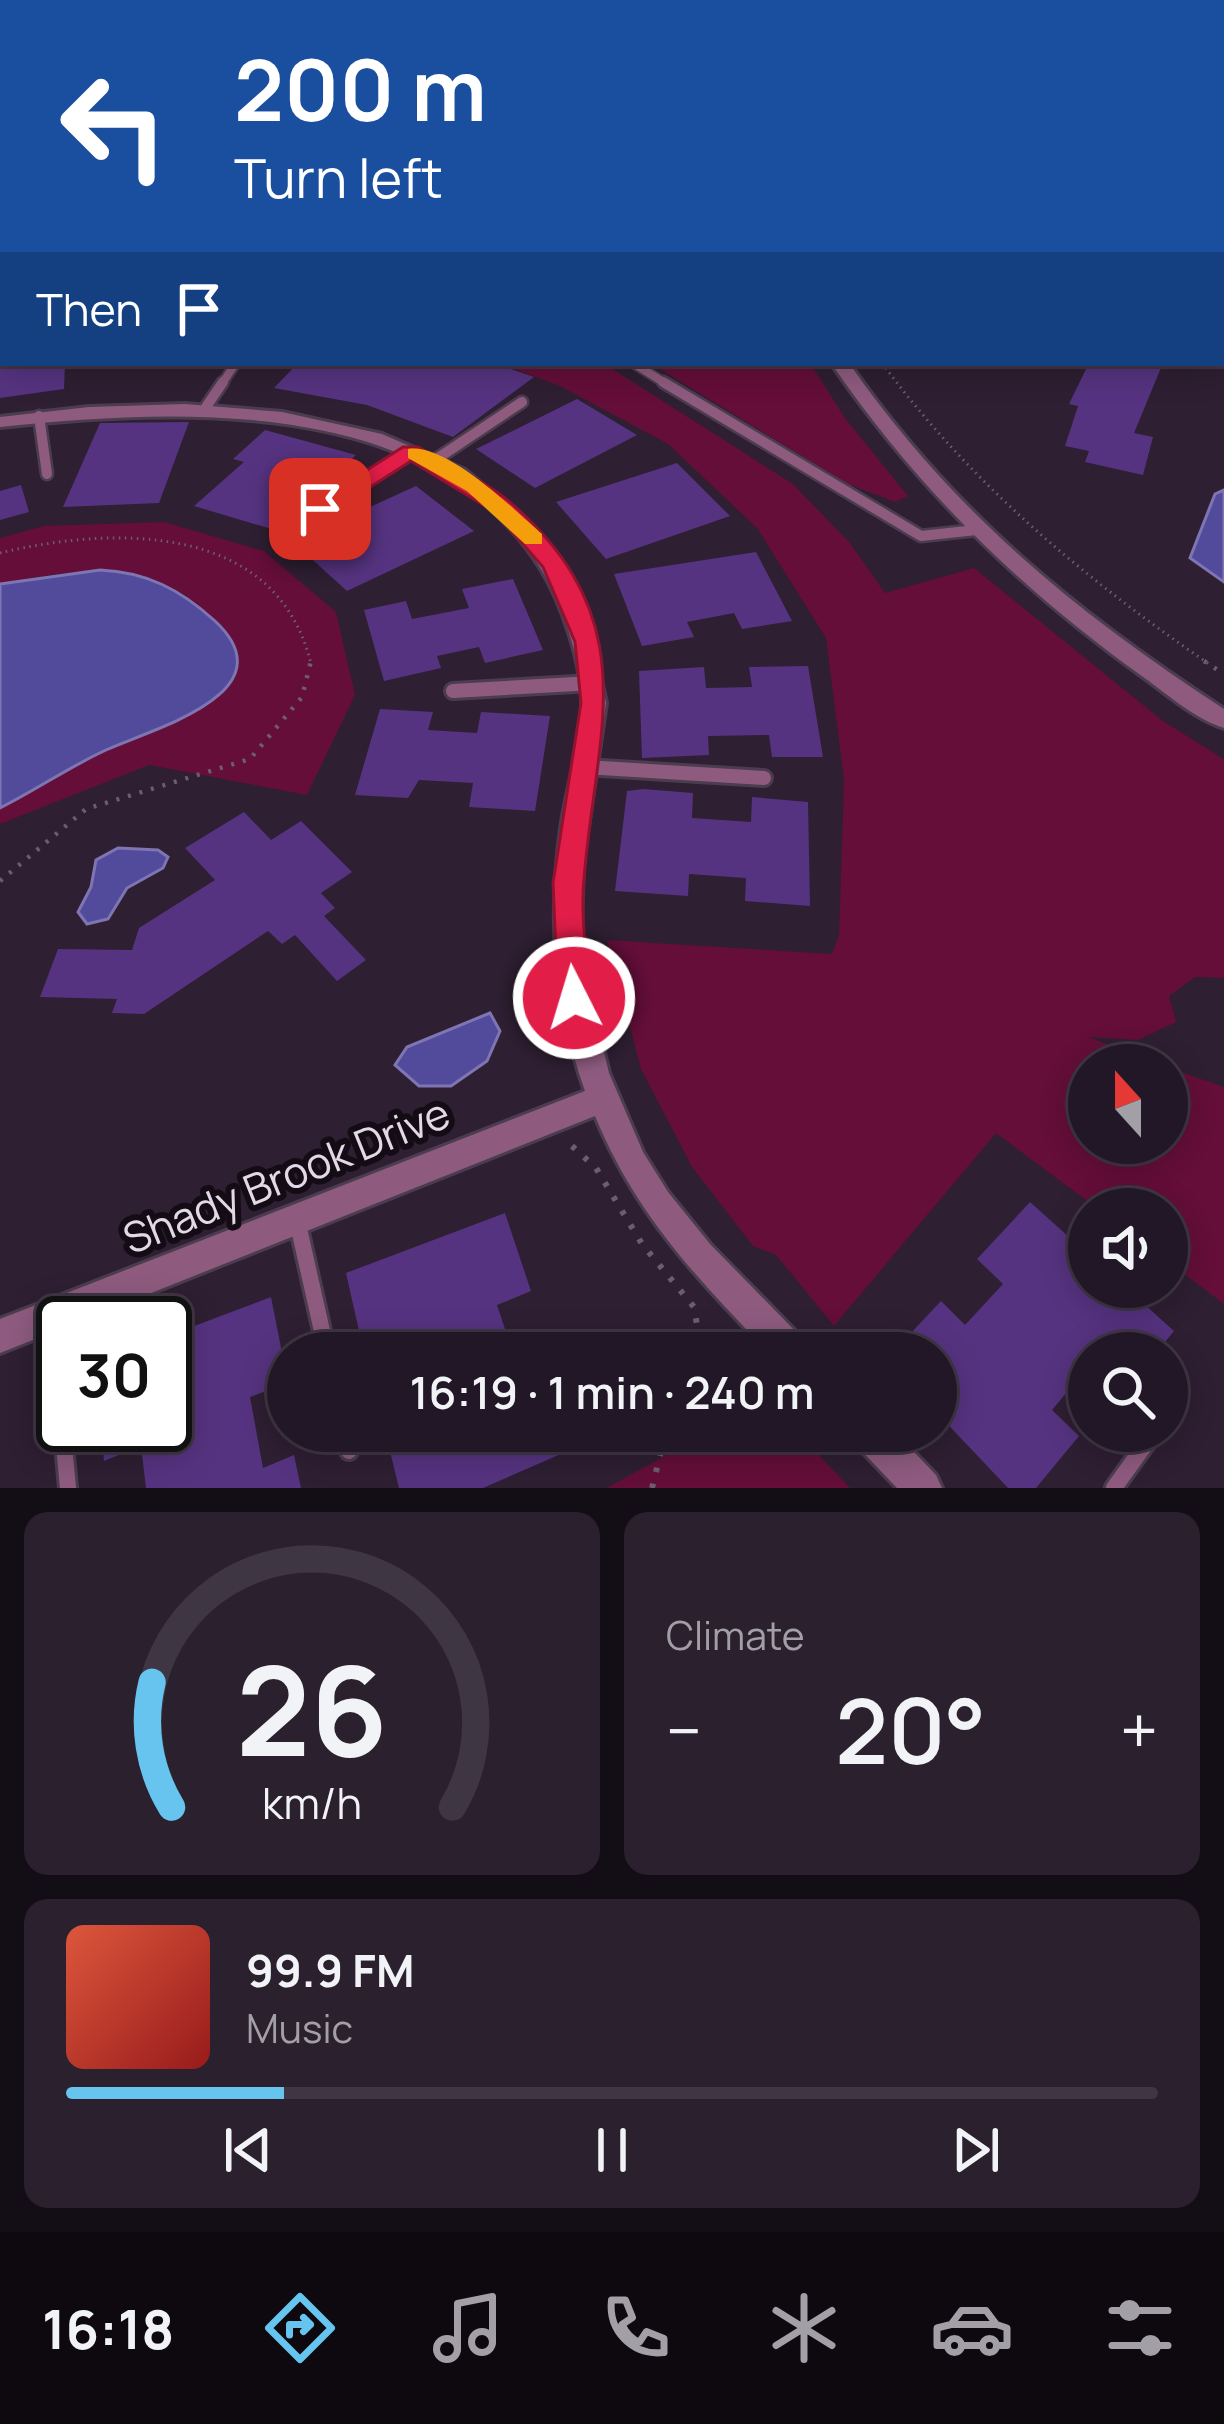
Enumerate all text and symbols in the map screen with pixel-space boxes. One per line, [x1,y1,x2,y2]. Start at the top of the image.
text: 200 m [234,31,487,146]
icon: left [36,48,192,204]
text: Turn left [234,140,443,214]
icon: arrive [166,276,232,342]
text: Then [36,278,142,340]
pin [269,458,371,560]
icon: arrive [287,476,353,542]
position arrow [511,935,637,1061]
north arrow [1068,1044,1188,1164]
map controls [1068,1044,1188,1452]
street label: Shady Brook Drive [114,1083,458,1267]
button: sound [1068,1188,1188,1308]
speed limit sign: 30 [36,1296,192,1452]
button: search [1068,1332,1188,1452]
text: 16:19 · 1 min · 240 m [410,1361,814,1423]
text: Climate [666,1608,805,1662]
text: 26 [236,1623,388,1793]
text: 20° [835,1668,986,1791]
text: − [666,1685,702,1775]
text: + [1120,1685,1158,1775]
text: km/h [262,1772,362,1831]
text: 99.9 FM [246,1939,414,2001]
text: Music [246,2001,353,2055]
icon: previous [215,2117,281,2183]
icon: pause [579,2117,645,2183]
icon: next [943,2117,1009,2183]
icon: directions [258,2286,342,2370]
icon: music [426,2286,510,2370]
icon: phone [594,2286,678,2370]
icon: climate [762,2286,846,2370]
icon: car [930,2286,1014,2370]
icon: filters [1098,2286,1182,2370]
text: 16:18 [42,2291,174,2365]

